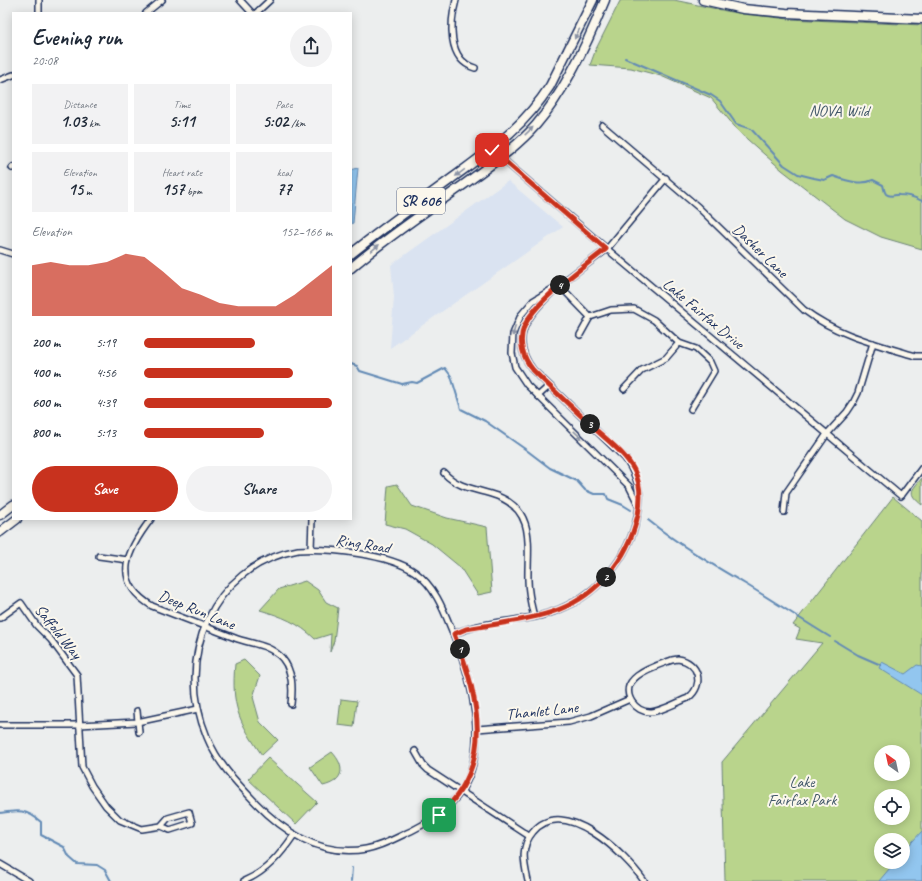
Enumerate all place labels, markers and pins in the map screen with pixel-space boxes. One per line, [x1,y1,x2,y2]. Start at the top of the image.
pin [475,133,509,167]
pin: 4 [550,275,570,295]
pin: 3 [580,414,600,434]
pin: 2 [596,567,616,587]
pin: 1 [450,639,470,659]
pin [422,798,456,832]

